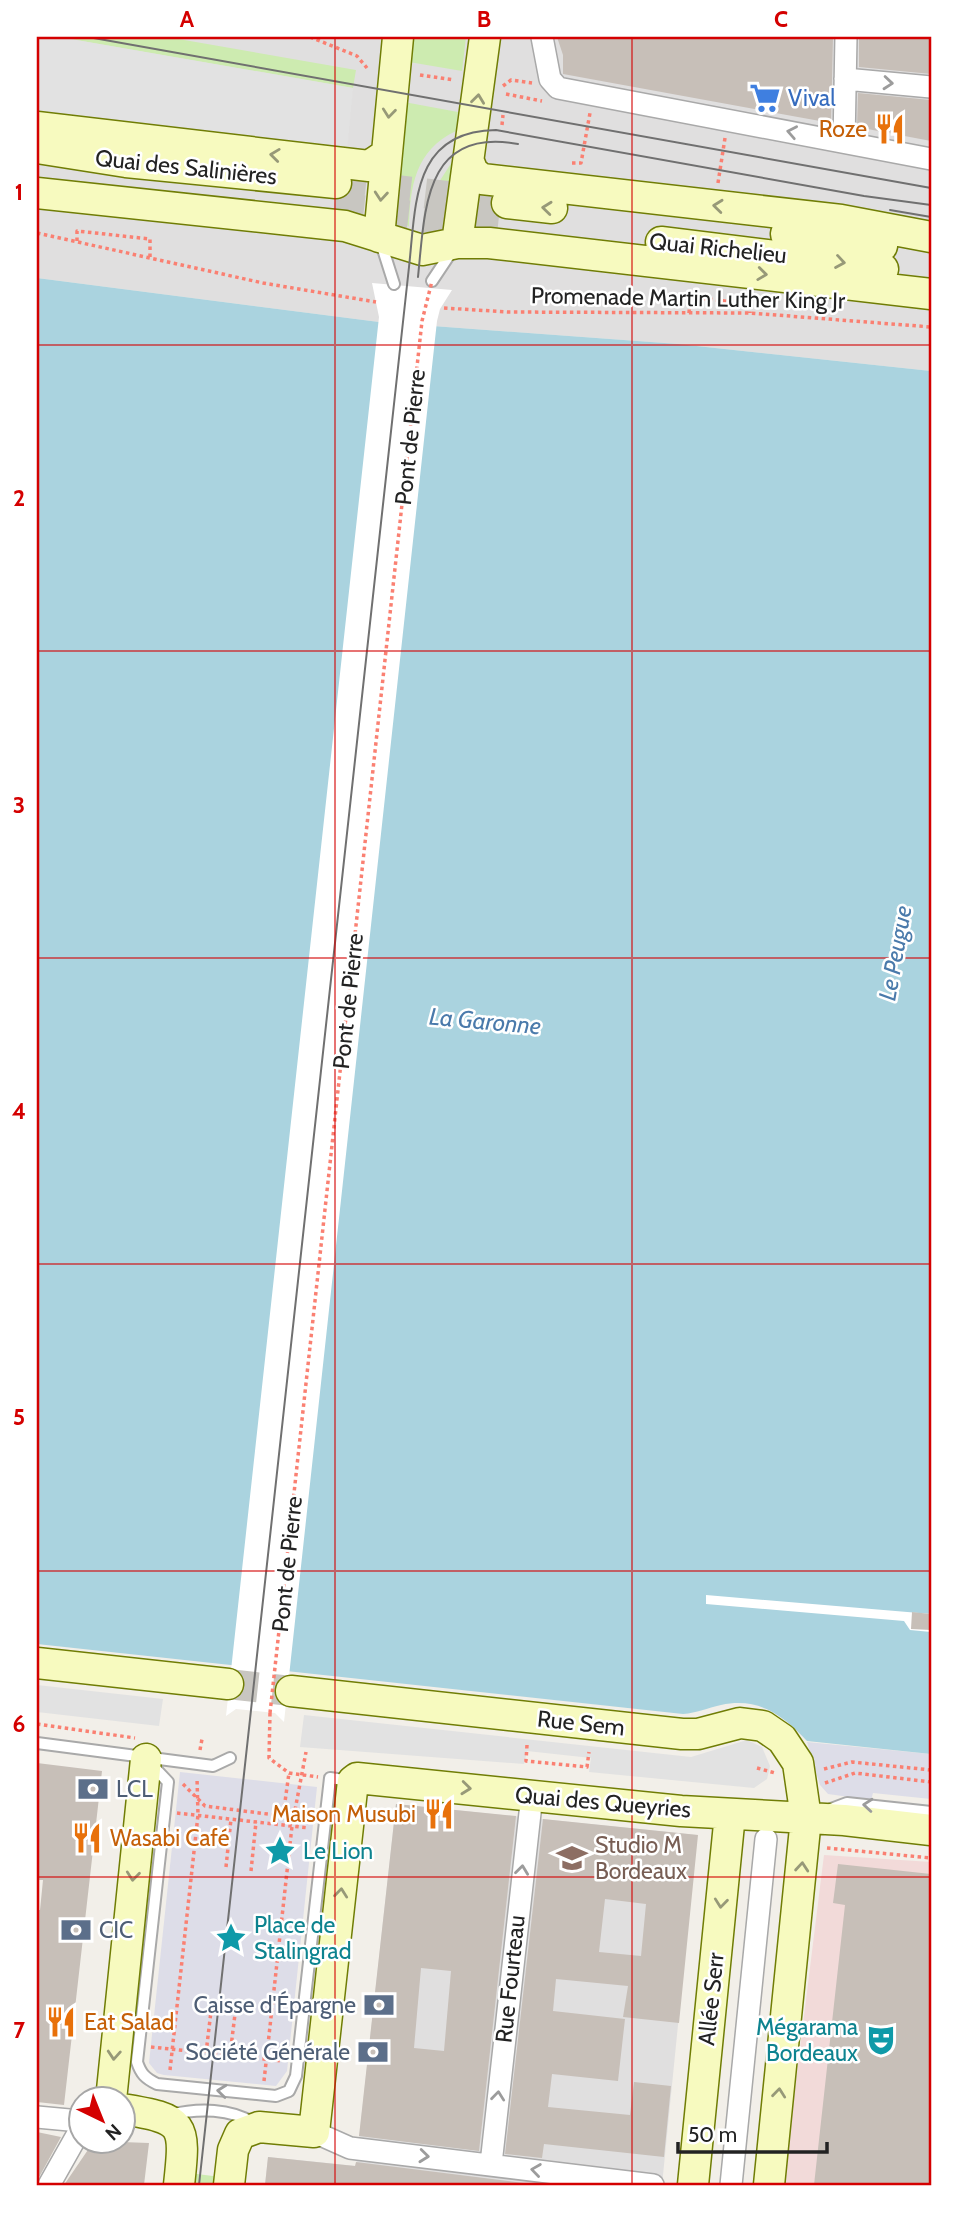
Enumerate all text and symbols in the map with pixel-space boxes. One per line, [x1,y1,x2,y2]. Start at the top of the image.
text: A [180,5,195,33]
text: B [477,5,491,33]
text: C [774,5,788,33]
one-way arrow [883,75,894,90]
supermarket icon: Vival [748,81,782,115]
place label: Vival [788,84,836,112]
one-way arrow [470,94,485,105]
one-way arrow [382,108,397,119]
restaurant icon: Roze [873,112,907,146]
place label: Roze [819,115,867,143]
one-way arrow [786,125,798,140]
street label: Quai des Salinières [94,144,278,190]
one-way arrow [269,148,281,163]
text: 1 [15,178,23,206]
one-way arrow [373,191,388,202]
one-way arrow [713,198,724,213]
one-way arrow [541,200,553,215]
street label: Quai Richelieu [648,227,788,269]
one-way arrow [834,254,846,269]
one-way arrow [757,267,768,282]
street label: Promenade Martin Luther King Jr [531,281,846,315]
street label: Pont de Pierre [389,367,431,506]
text: 2 [13,484,25,512]
text: 3 [13,791,25,819]
water label: Le Peugue [872,903,918,1003]
street label: Pont de Pierre [327,931,369,1070]
water label: La Garonne [428,1002,542,1040]
text: 4 [12,1097,26,1125]
text: 5 [13,1403,25,1431]
street label: Pont de Pierre [266,1494,308,1633]
street label: Rue Sem [536,1704,626,1742]
text: 6 [13,1710,25,1738]
bank icon: LCL [76,1772,110,1806]
place label: LCL [116,1775,153,1803]
street label: Quai des Queyries [514,1780,692,1824]
one-way arrow [460,1781,472,1796]
restaurant icon: Maison Musubi [422,1797,456,1831]
one-way arrow [862,1798,873,1813]
place label: Maison Musubi [272,1800,416,1828]
restaurant icon: Wasabi Café [70,1821,104,1855]
place label: Wasabi Café [110,1824,230,1852]
place label: Studio M Bordeaux [595,1831,687,1885]
place icon: Le Lion [263,1834,297,1868]
place label: Le Lion [303,1837,373,1865]
school or university icon: Studio M Bordeaux [555,1841,589,1875]
one-way arrow [794,1861,809,1872]
one-way arrow [515,1864,530,1875]
one-way arrow [126,1871,141,1882]
one-way arrow [333,1888,348,1899]
one-way arrow [714,1898,729,1909]
place label: Place de Stalingrad [254,1911,351,1965]
bank icon: CIC [59,1913,93,1947]
street label: Rue Fourteau [489,1914,531,2044]
place label: CIC [99,1916,133,1944]
place icon: Place de Stalingrad [214,1921,248,1955]
street label: Allée Serr [692,1950,730,2047]
bank icon: Caisse d'Épargne [362,1988,396,2022]
place label: Caisse d'Épargne [194,1990,356,2019]
restaurant icon: Eat Salad [44,2005,78,2039]
place label: Eat Salad [84,2008,174,2036]
place label: Mégarama Bordeaux [756,2013,858,2067]
text: 7 [13,2016,25,2044]
theatre icon: Mégarama Bordeaux [864,2023,898,2057]
bank icon: Société Générale [356,2035,390,2069]
place label: Société Générale [185,2038,350,2066]
one-way arrow [107,2050,122,2061]
one-way arrow [216,2083,228,2098]
north arrow [66,2086,136,2156]
one-way arrow [771,2087,786,2099]
one-way arrow [490,2090,505,2102]
scale bar [678,2110,826,2154]
text: N [100,2119,126,2145]
text: 50 m [688,2122,737,2147]
one-way arrow [418,2149,430,2164]
one-way arrow [531,2162,542,2177]

